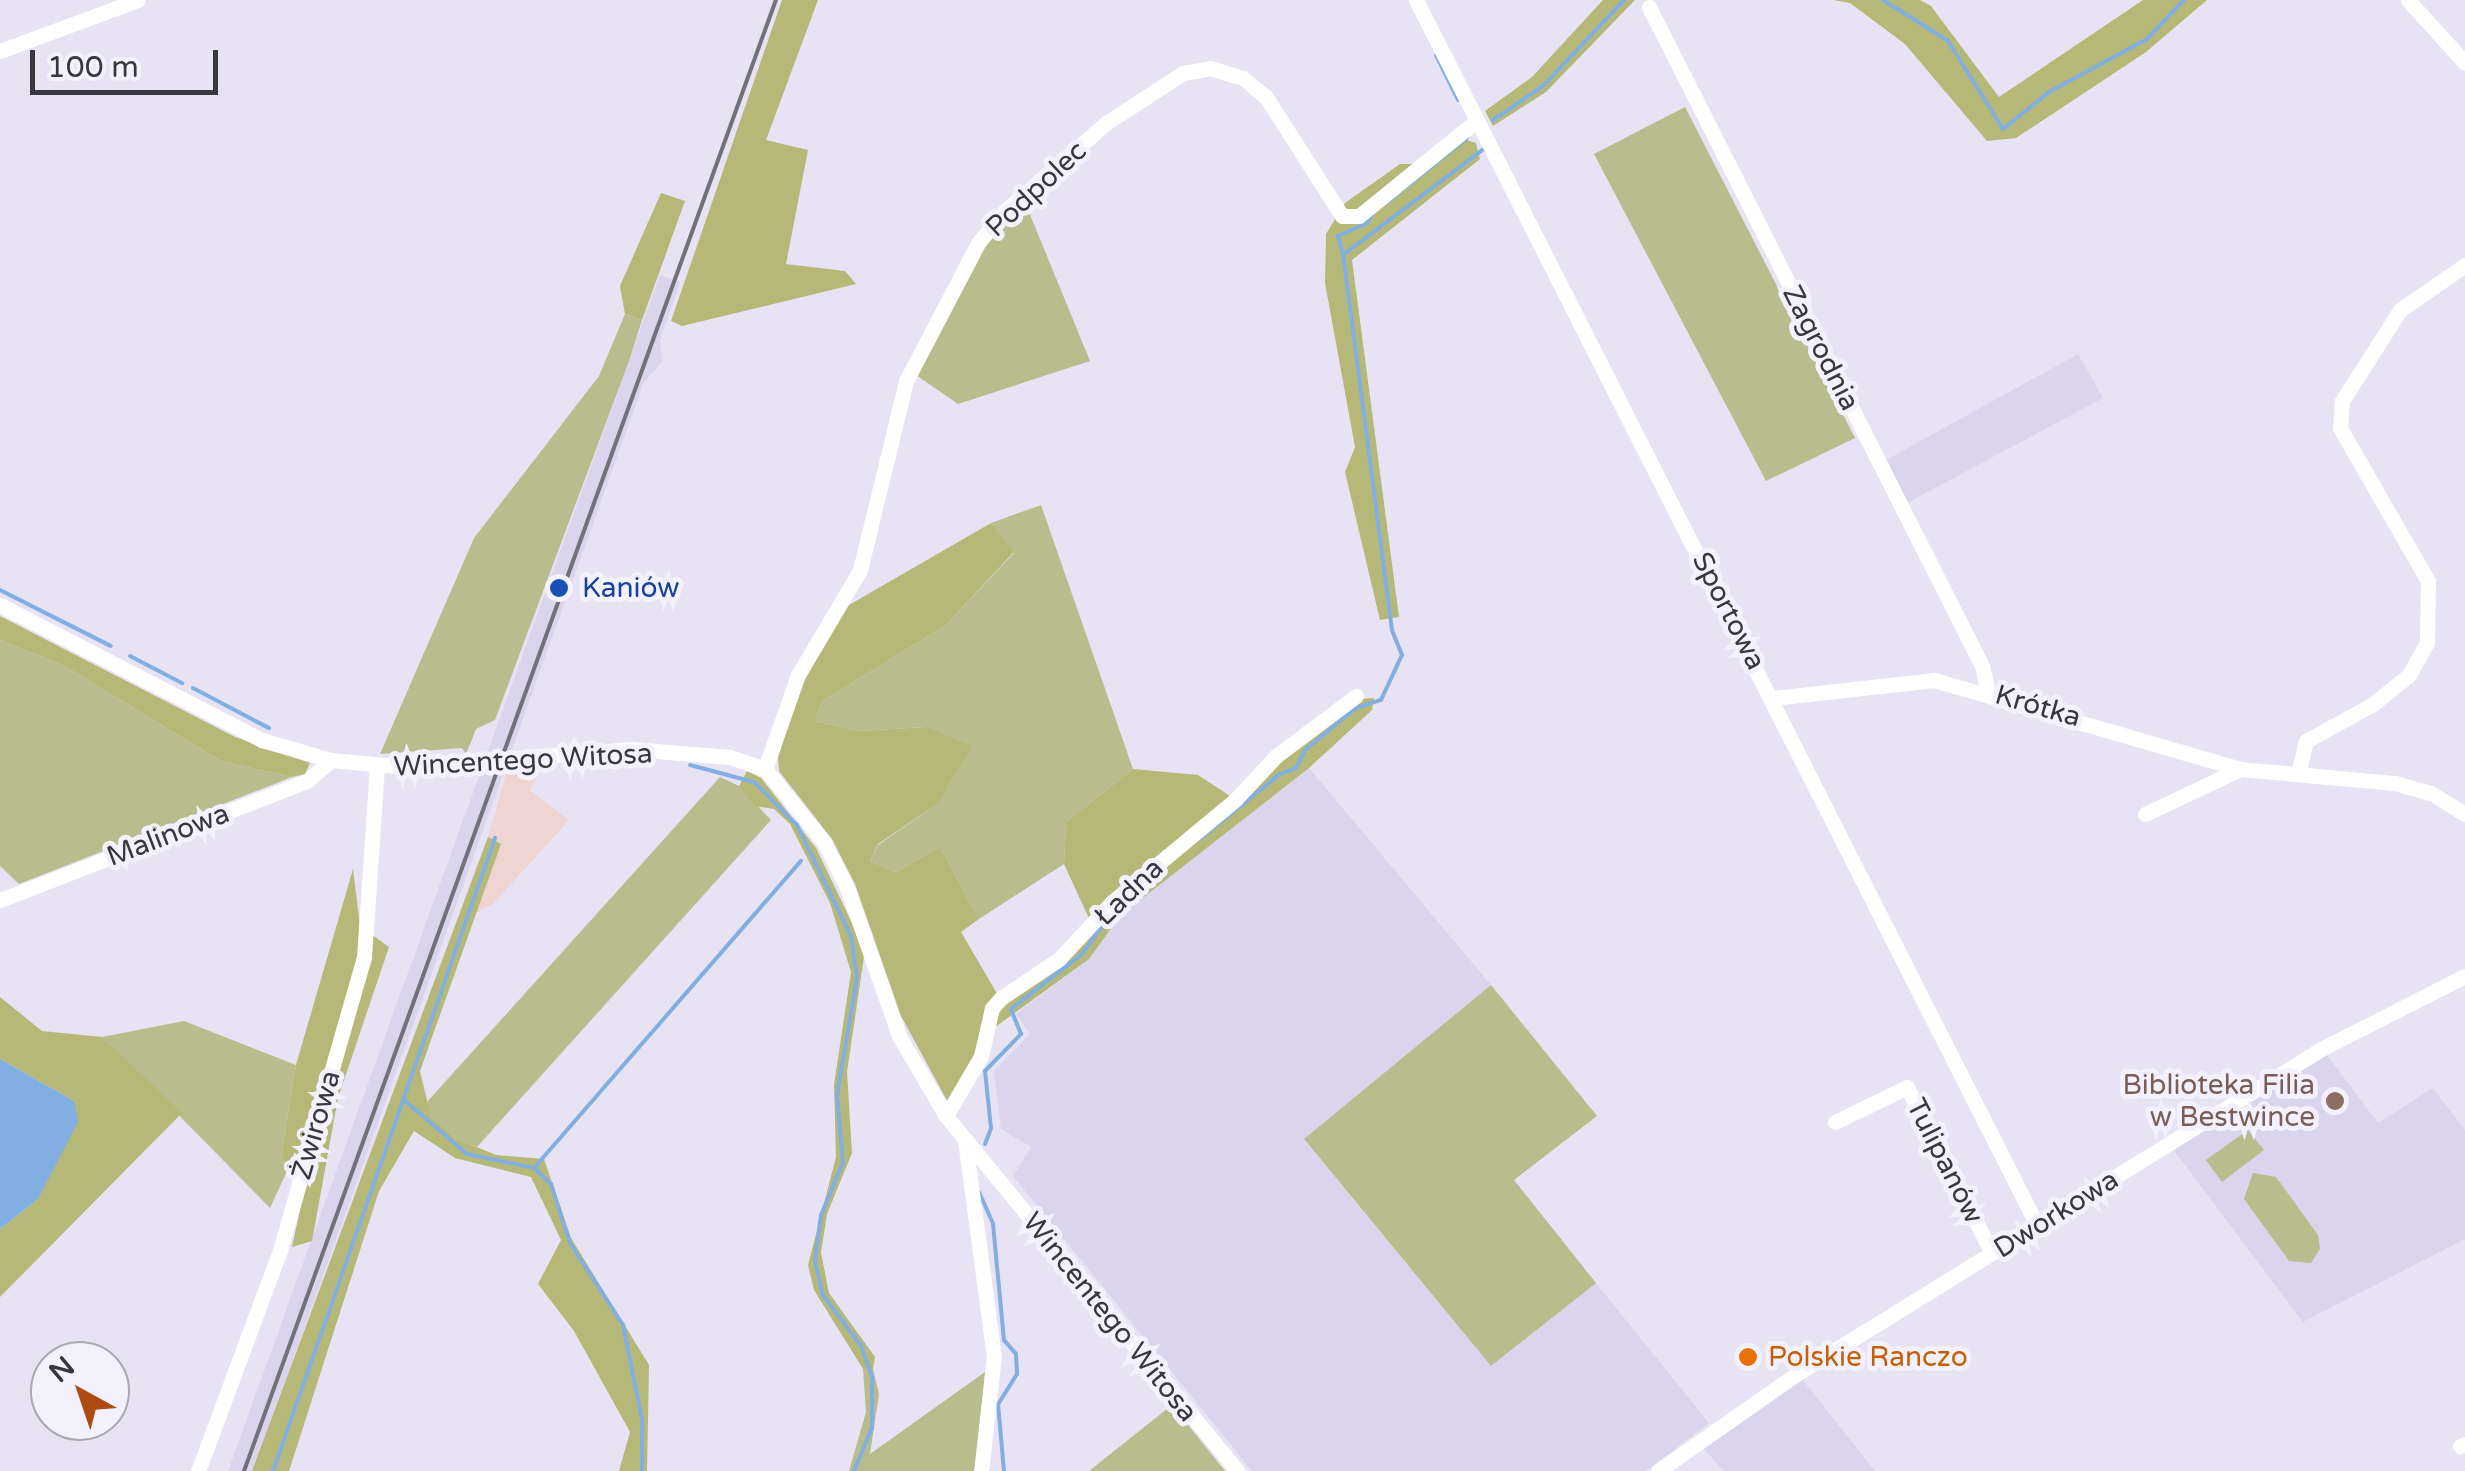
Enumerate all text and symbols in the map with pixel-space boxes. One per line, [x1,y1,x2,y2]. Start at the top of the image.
scale bar [35,30,222,92]
text: 100 m [47,49,139,86]
street label: Podpolec [979,134,1093,244]
street label: Zagrodnia [1775,280,1867,416]
street label: Sportowa [1685,547,1773,675]
place label: Kaniów [582,571,680,605]
marker: Kaniów [546,575,572,601]
street label: Krótka [1991,678,2085,734]
street label: Wincentego Witosa [393,736,653,784]
street label: Malinowa [102,796,234,874]
street label: Ładna [1088,851,1170,933]
street label: Żwirowa [284,1067,348,1183]
place label: Biblioteka Filia w Bestwince [2123,1068,2315,1134]
marker: Biblioteka Filia w Bestwince [2324,1090,2346,1112]
street label: Tulipanów [1899,1093,1991,1229]
street label: Dworkowa [1988,1163,2124,1265]
street label: Wincentego Witosa [1015,1206,1205,1428]
place label: Polskie Ranczo [1768,1340,1968,1374]
north arrow [30,1341,130,1441]
marker: Polskie Ranczo [1737,1346,1759,1368]
text: N [42,1349,82,1390]

